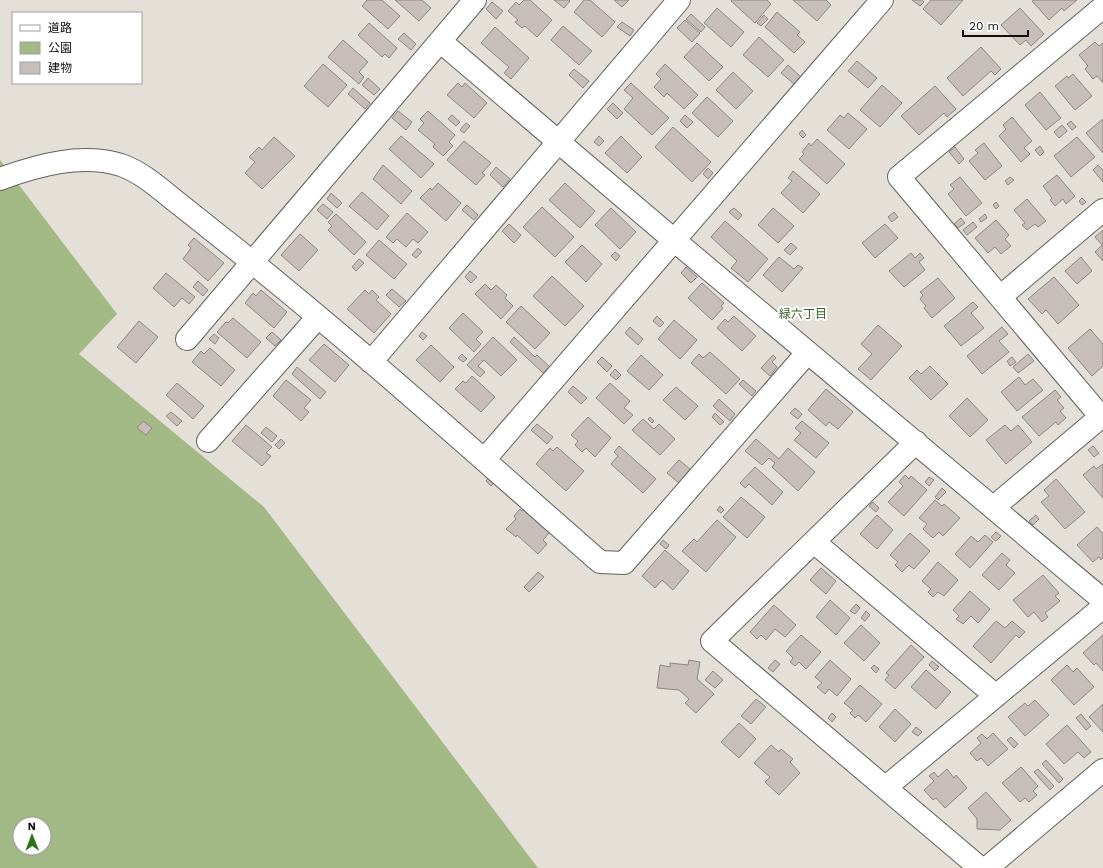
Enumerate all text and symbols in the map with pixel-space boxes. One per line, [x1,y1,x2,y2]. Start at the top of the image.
legend [12,12,142,84]
scale bar [963,12,1028,38]
text: 20 m [969,19,999,33]
text: 道路 [48,21,72,35]
text: 公園 [48,41,72,55]
text: 建物 [48,61,72,75]
district label: 緑六丁目 [779,307,827,321]
north arrow [12,816,52,856]
text: N [28,820,36,833]

